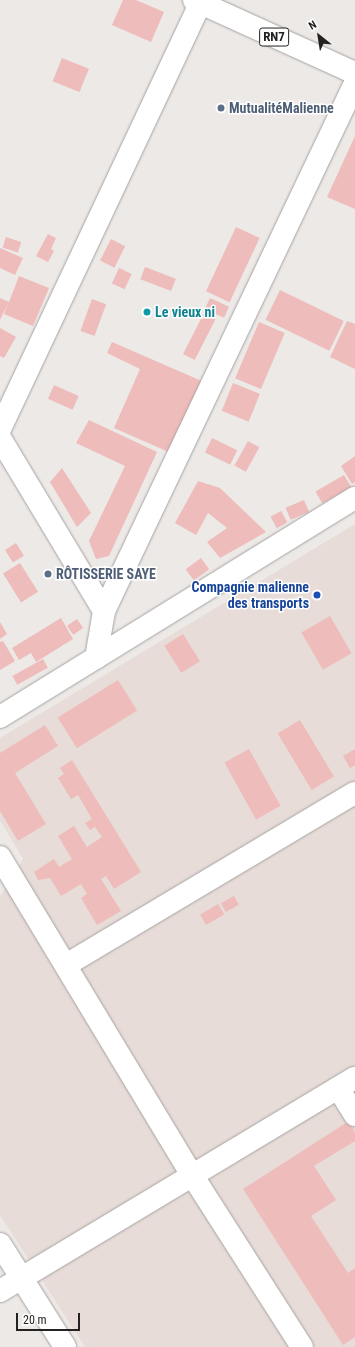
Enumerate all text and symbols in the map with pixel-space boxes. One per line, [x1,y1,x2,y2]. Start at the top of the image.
north arrow [299,16,339,56]
text: N [307,18,319,32]
road number: RN7 [259,26,289,48]
place label: MutualitéMalienne [229,100,334,116]
marker: MutualitéMalienne [216,103,226,113]
place label: Le vieux ni [155,304,215,320]
marker: Le vieux ni [142,307,152,317]
place label: RÔTISSERIE SAYE [56,566,156,582]
marker: RÔTISSERIE SAYE [43,569,53,579]
place label: Compagnie malienne des transports [192,579,309,612]
marker: Compagnie malienne des transports [312,590,322,600]
scale bar [18,1305,82,1331]
text: 20 m [23,1313,47,1327]

